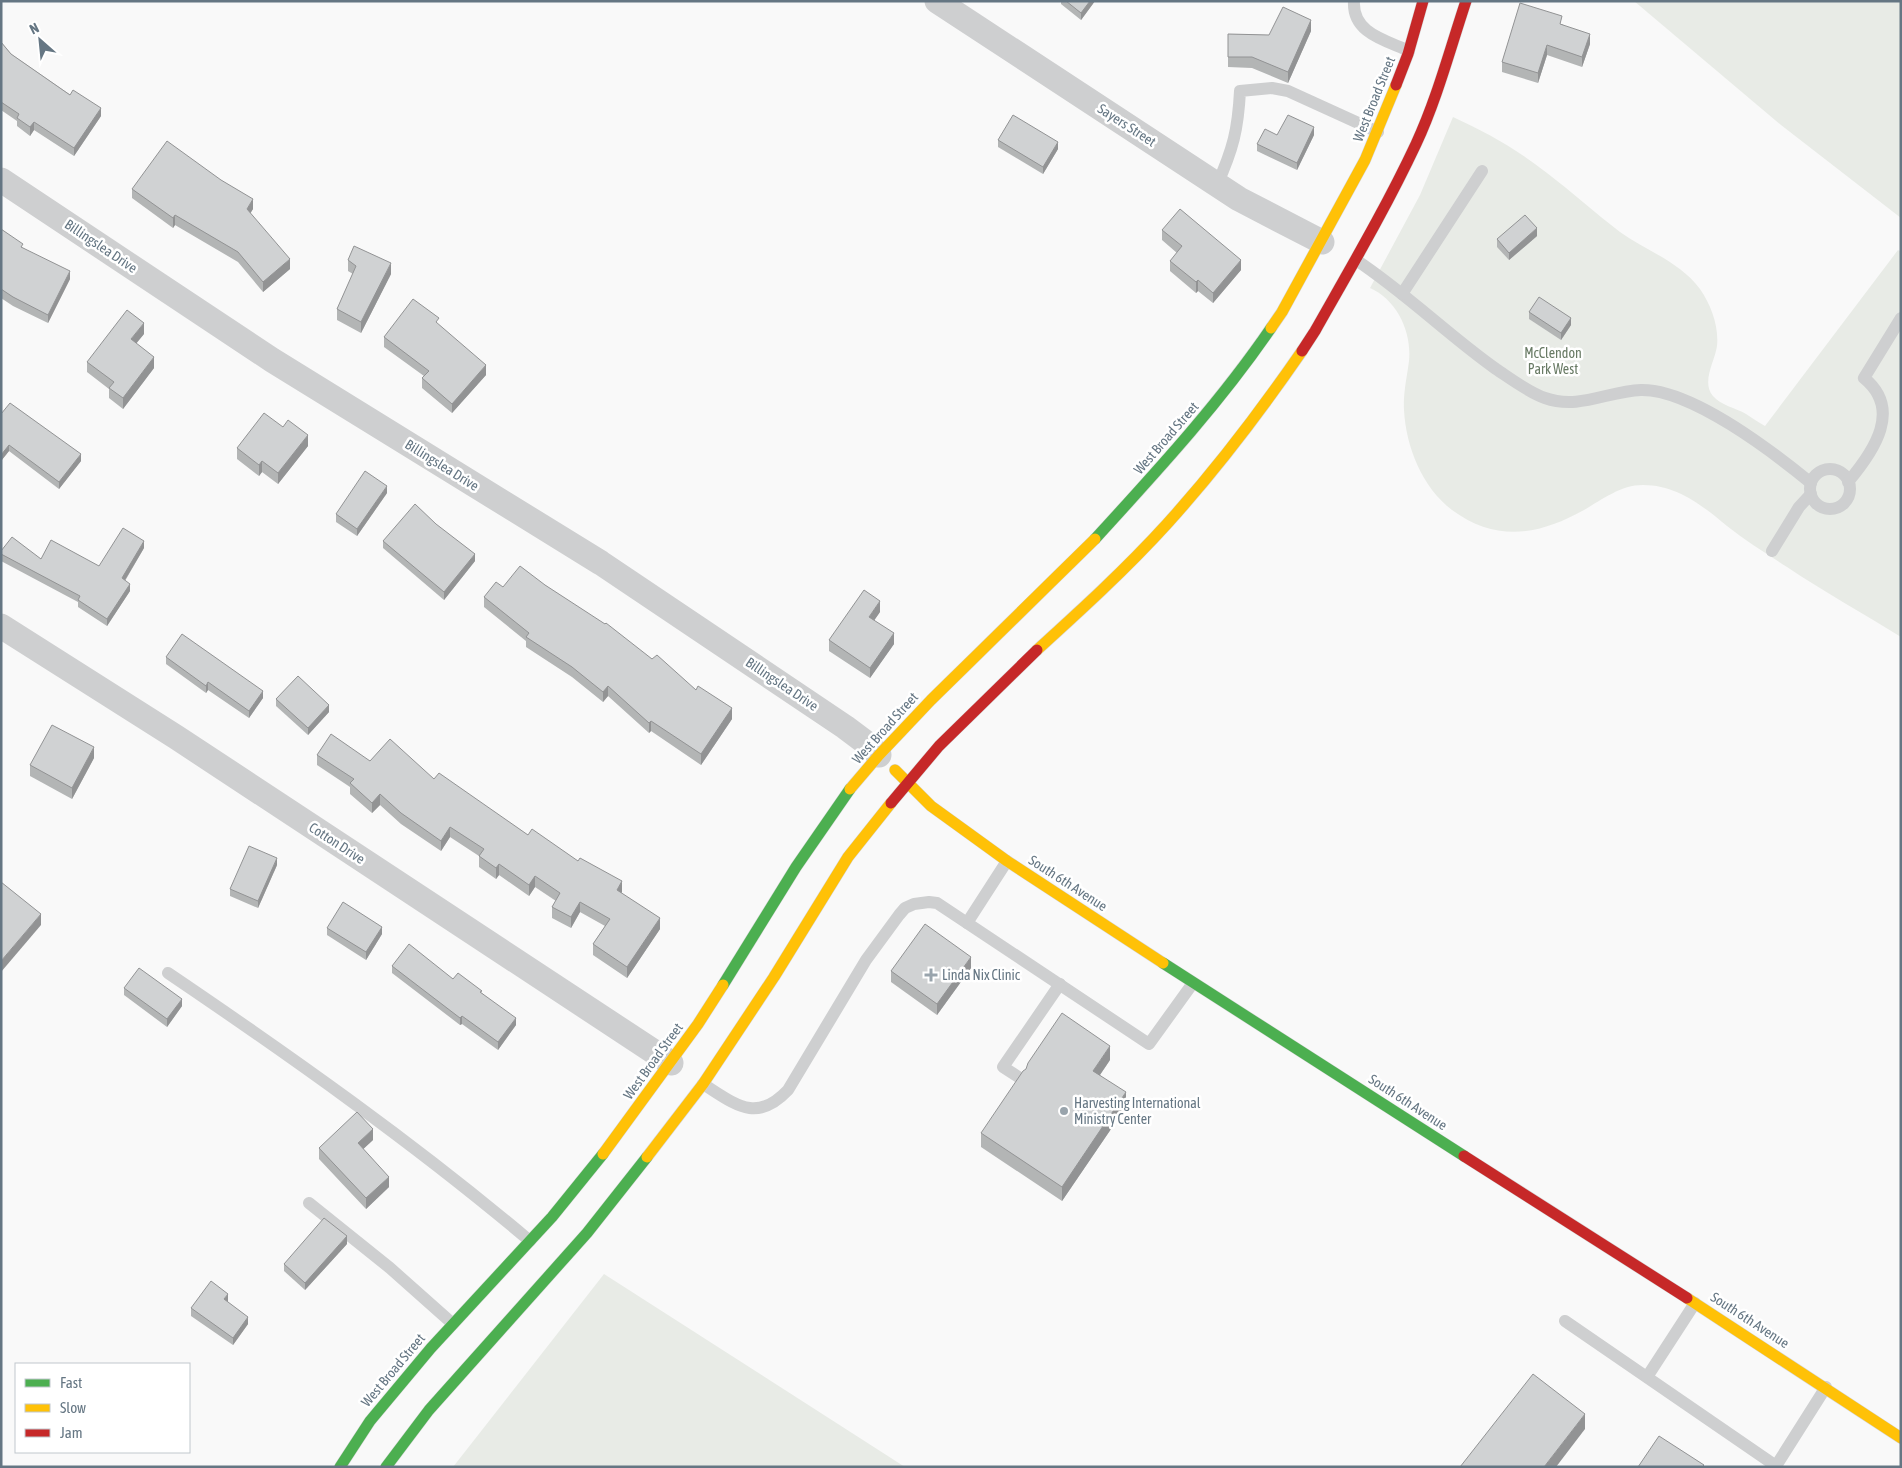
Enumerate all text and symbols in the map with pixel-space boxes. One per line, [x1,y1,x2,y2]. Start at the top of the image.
north arrow [15,15,65,65]
text: N [27,19,41,37]
street label: West Broad Street [1350,54,1398,144]
street label: Sayers Street [1095,100,1159,150]
street label: Billingslea Drive [62,216,140,276]
park label: McClendon Park West [1524,345,1582,377]
street label: West Broad Street [1130,399,1202,477]
street label: Billingslea Drive [402,436,482,494]
street label: Billingslea Drive [743,654,821,714]
street label: West Broad Street [849,689,921,767]
street label: Cotton Drive [306,819,368,867]
street label: South 6th Avenue [1026,852,1110,914]
place label: Linda Nix Clinic [942,967,1021,983]
marker: Linda Nix Clinic [924,968,938,982]
street label: West Broad Street [620,1020,686,1102]
street label: South 6th Avenue [1366,1071,1450,1133]
place label: Harvesting International Ministry Center [1074,1095,1201,1127]
marker: Harvesting International Ministry Center [1058,1105,1070,1117]
street label: South 6th Avenue [1708,1289,1792,1351]
street label: West Broad Street [358,1330,428,1410]
legend [15,1363,190,1453]
text: Fast [60,1374,82,1391]
text: Slow [60,1399,86,1416]
text: Jam [60,1424,83,1441]

